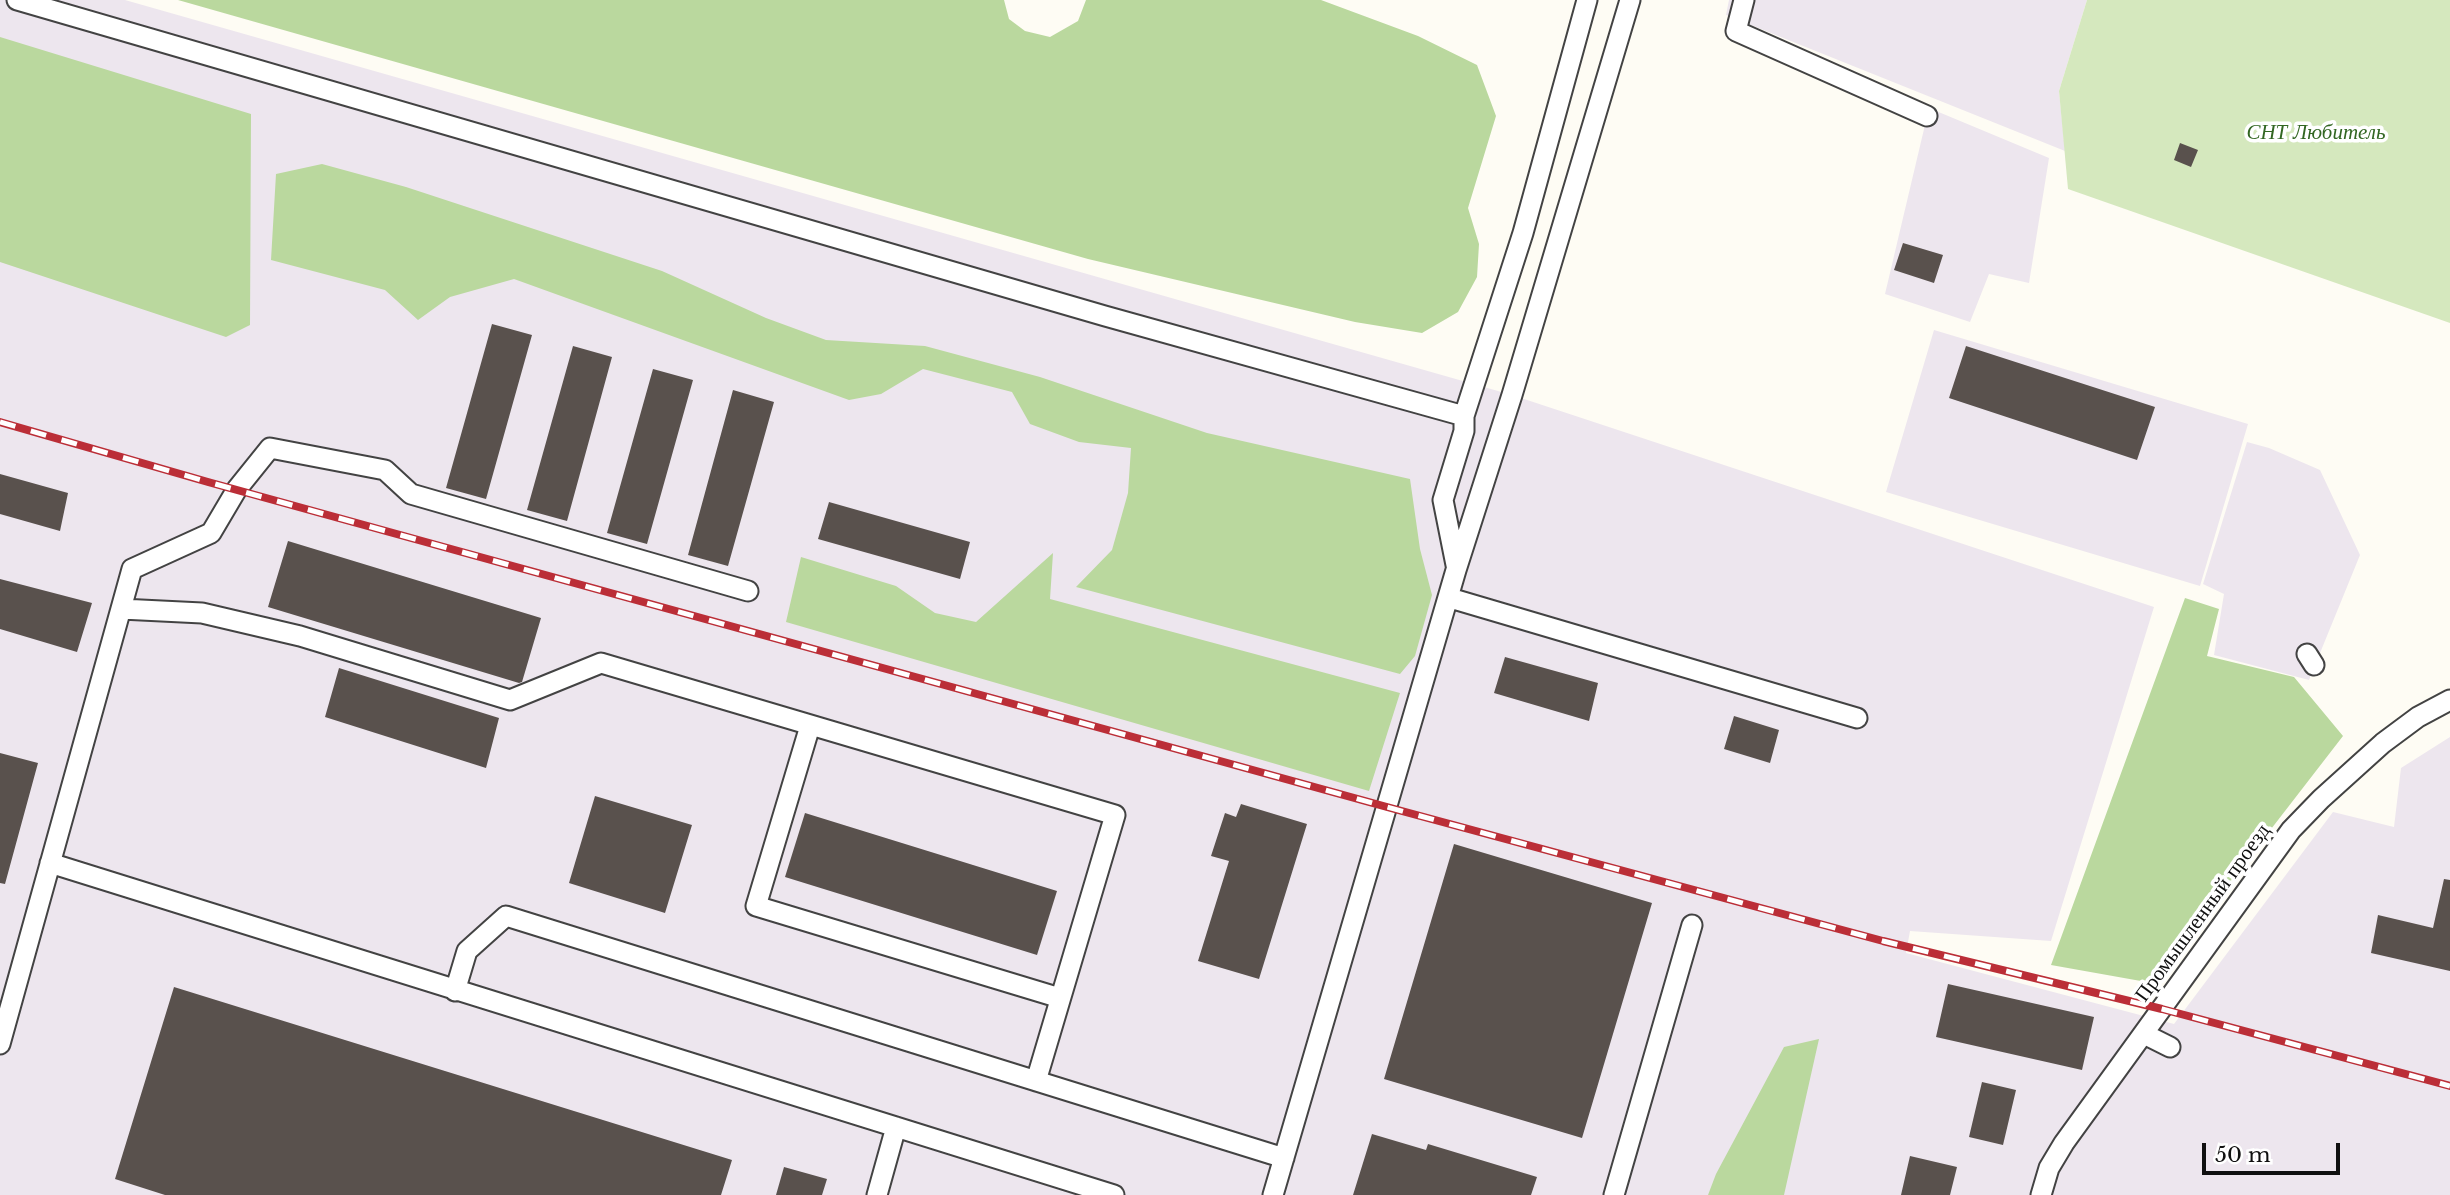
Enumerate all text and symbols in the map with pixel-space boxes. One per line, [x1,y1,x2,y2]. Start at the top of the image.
park label: СНТ Любитель [2246,120,2386,146]
street label: Промышленный проезд [2130,819,2276,1007]
scale bar [2205,1128,2343,1172]
text: 50 m [2215,1142,2270,1168]

